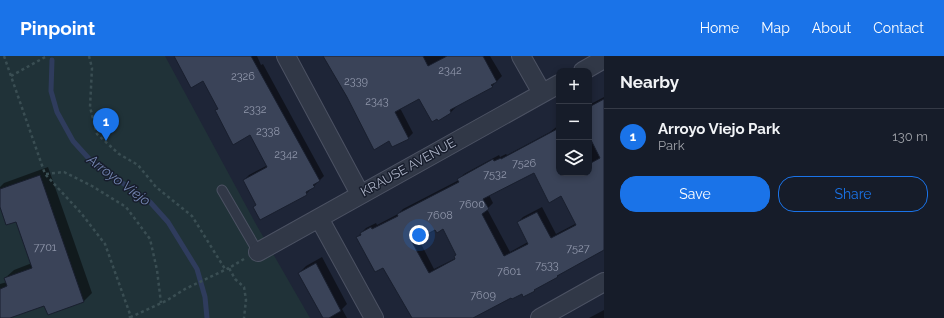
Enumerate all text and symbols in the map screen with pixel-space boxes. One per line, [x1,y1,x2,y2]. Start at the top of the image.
text: Pinpoint [20,17,95,39]
text: Home [700,20,739,36]
text: Map [761,20,790,36]
text: About [812,20,851,36]
text: Contact [873,20,924,36]
house number: 2342 [438,64,462,77]
map controls [556,68,592,176]
button: + [556,68,592,104]
house number: 2326 [231,70,255,83]
text: Nearby [620,72,679,92]
house number: 2339 [344,75,368,88]
house number: 2343 [365,95,389,108]
house number: 2332 [243,103,267,116]
button: − [556,104,592,140]
pin: 1 [93,108,119,141]
text: Arroyo Viejo Park [658,120,780,138]
house number: 2338 [256,125,280,138]
text: 1 [630,129,636,144]
text: 130 m [892,129,928,144]
street label: KRAUSE AVENUE [358,135,458,199]
text: Park [658,138,685,153]
button: layers [556,140,592,176]
house number: 2342 [274,148,298,161]
water label: Arroyo Viejo [84,151,154,209]
house number: 7526 [512,157,536,170]
house number: 7532 [483,168,507,181]
button: Save [620,176,770,212]
button: Share [778,176,928,212]
house number: 7600 [459,198,485,211]
house number: 7608 [427,209,453,222]
your location [409,225,429,245]
house number: 7701 [33,241,57,254]
house number: 7527 [566,242,590,255]
house number: 7533 [535,259,559,272]
house number: 7601 [497,265,521,278]
house number: 7609 [470,289,496,302]

